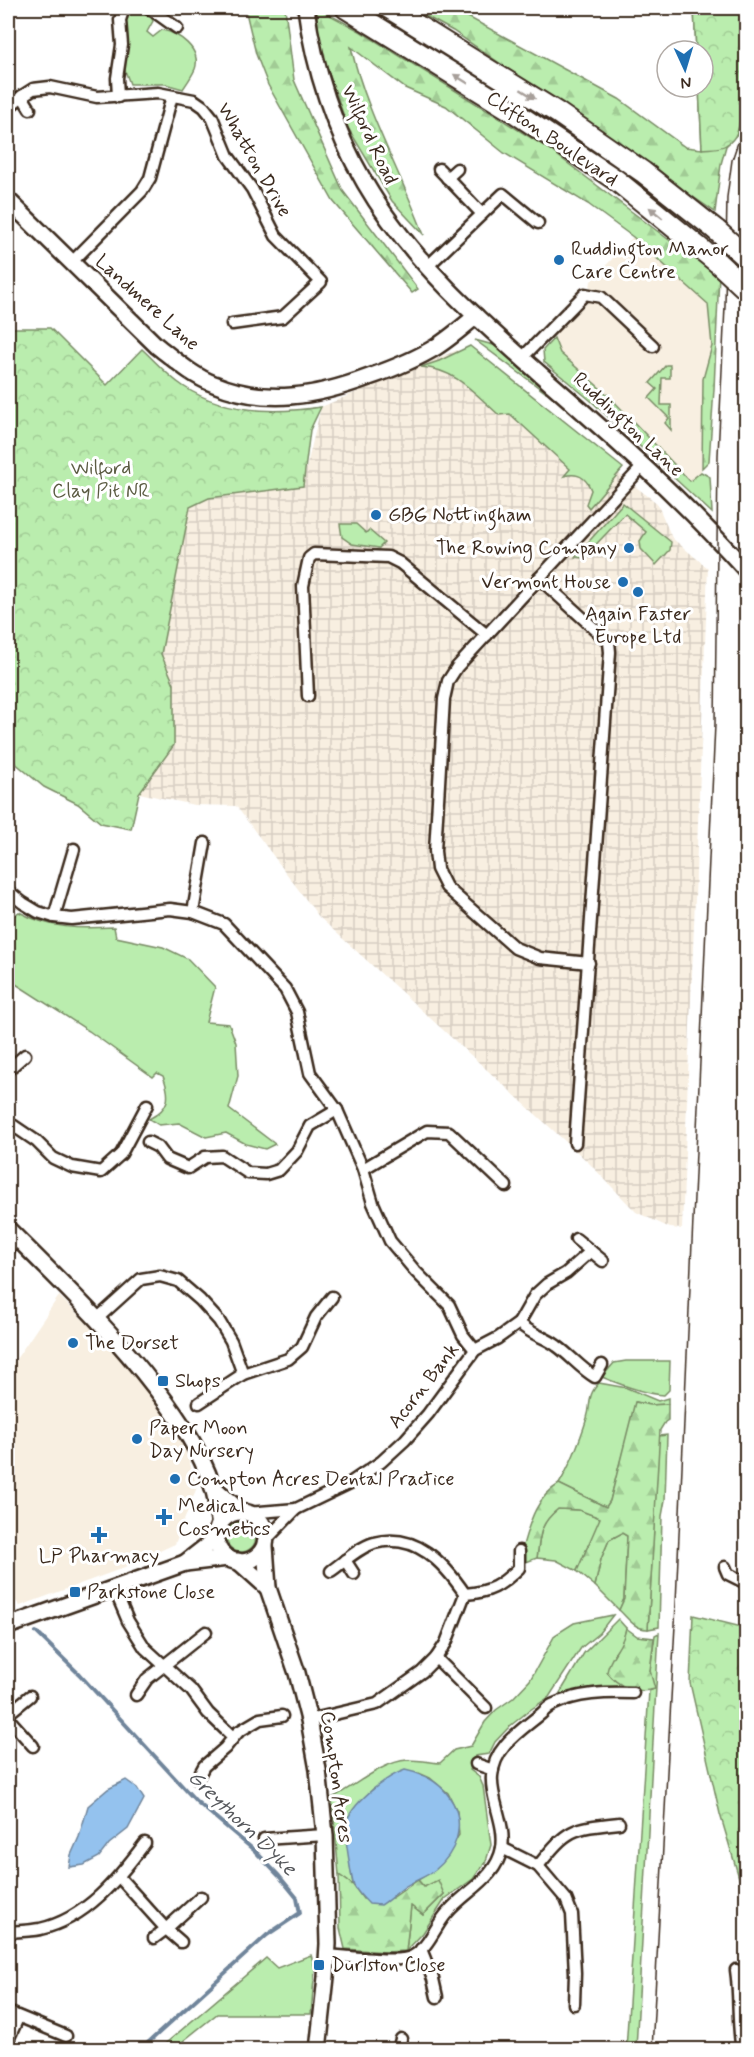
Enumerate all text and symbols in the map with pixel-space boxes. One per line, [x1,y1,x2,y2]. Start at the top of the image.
north arrow [655,39,715,99]
text: N [680,72,692,93]
one-way arrow [453,74,469,85]
street label: Wilford Road [332,81,404,190]
street label: Clifton Boulevard [481,85,623,193]
one-way arrow [520,88,536,99]
street label: Whatton Drive [210,98,298,222]
one-way arrow [648,206,664,219]
place label: Ruddington Manor Care Centre [571,236,729,286]
street label: Landmere Lane [89,249,205,357]
marker: Ruddington Manor Care Centre [552,253,566,267]
street label: Ruddington Lane [565,366,689,485]
park label: Wilford Clay Pit NR [52,455,150,505]
place label: GBG Nottingham [388,502,532,531]
marker: GBG Nottingham [369,508,383,522]
place label: The Rowing Company [436,535,617,563]
marker: The Rowing Company [622,541,636,555]
place label: Vermont House [481,569,611,596]
marker: Vermont House [616,575,630,589]
marker: Again Faster Europe Ltd [631,585,645,599]
place label: Again Faster Europe Ltd [585,601,691,651]
place label: The Dorset [85,1330,179,1357]
marker: The Dorset [66,1336,80,1350]
street label: Acorn Bank [382,1338,466,1434]
place label: Shops [175,1368,221,1395]
marker: Shops [156,1374,170,1388]
place label: Paper Moon Day Nursery [149,1415,254,1465]
marker: Paper Moon Day Nursery [130,1432,144,1446]
place label: Compton Acres Dental Practice [187,1466,454,1493]
marker: Compton Acres Dental Practice [168,1472,182,1486]
place label: Medical Cosmetics [178,1493,270,1543]
marker: Medical Cosmetics [155,1508,173,1526]
marker: LP Pharmacy [92,1528,106,1542]
place label: LP Pharmacy [39,1543,159,1570]
place label: Parkstone Close [87,1579,215,1606]
marker: Parkstone Close [68,1585,82,1599]
street label: Compton Acres [313,1709,359,1845]
water label: Greythorn Dyke [182,1764,303,1883]
place label: Durlston Close [331,1952,445,1979]
marker: Durlston Close [312,1958,326,1972]

